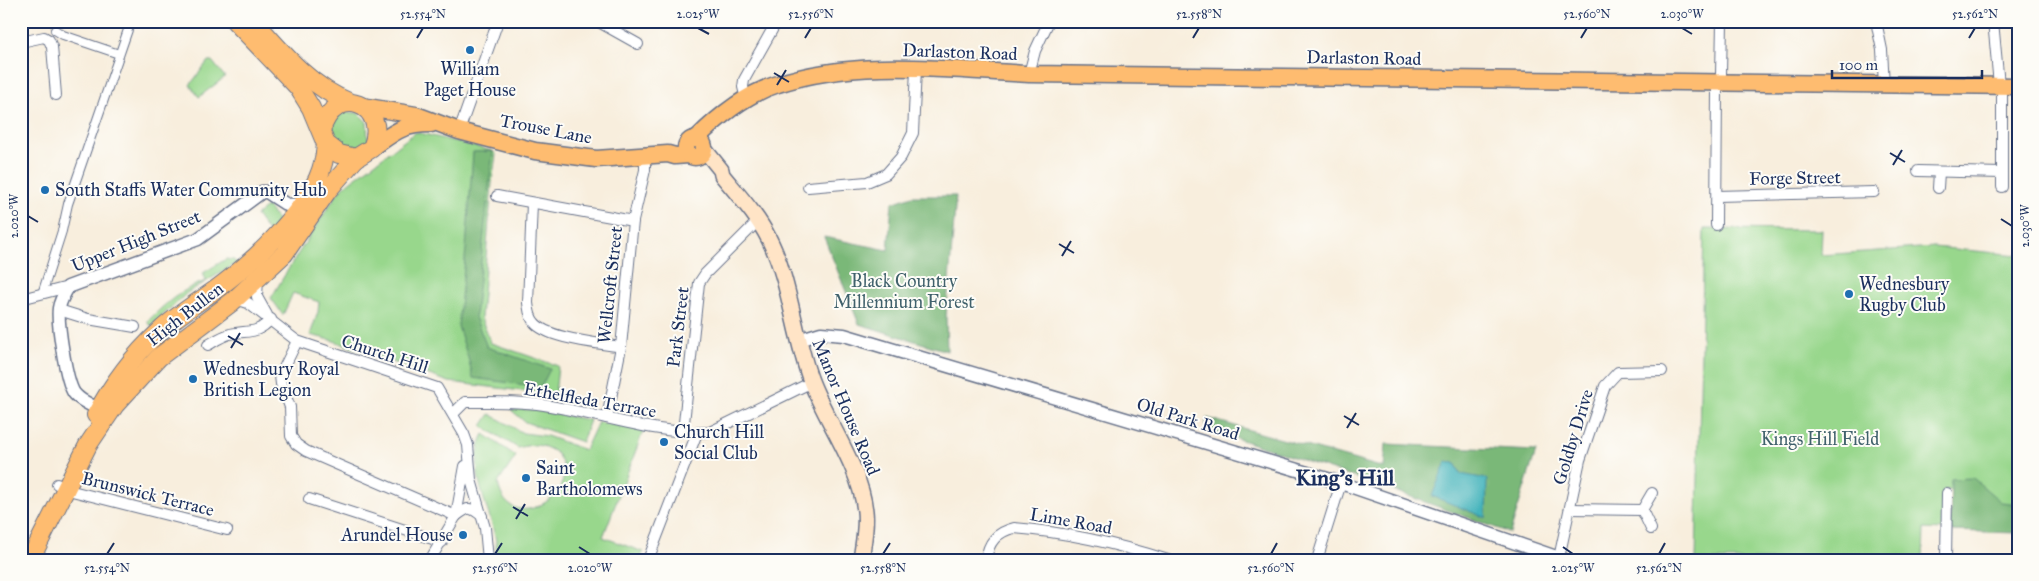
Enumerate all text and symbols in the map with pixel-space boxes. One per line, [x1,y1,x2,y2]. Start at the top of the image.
text: 52.554°N [400,7,446,21]
text: 2.025°W [677,7,720,21]
text: 52.556°N [788,7,834,21]
text: 52.558°N [1176,7,1222,21]
text: 52.560°N [1563,7,1611,21]
text: 2.030°W [1660,7,1704,21]
text: 52.562°N [1952,7,1998,21]
street label: Darlaston Road [902,39,1018,65]
marker: William Paget House [464,44,476,56]
street label: Darlaston Road [1306,46,1422,70]
scale bar [1832,48,1982,80]
text: 100 m [1839,56,1879,74]
place label: William Paget House [424,58,516,102]
street label: Trouse Lane [498,109,594,149]
street label: Forge Street [1749,166,1842,191]
place label: South Staffs Water Community Hub [55,179,327,201]
marker: South Staffs Water Community Hub [39,184,51,196]
text: 2.020°W [7,193,21,238]
text: 2.030°W [2018,204,2032,248]
street label: Upper High Street [68,205,205,278]
street label: Wellcroft Street [593,225,627,345]
park label: Black Country Millennium Forest [833,270,975,313]
place label: Wednesbury Rugby Club [1859,273,1950,317]
street label: High Bullen [142,277,229,352]
street label: Park Street [662,285,694,369]
marker: Wednesbury Rugby Club [1843,288,1855,300]
street label: Church Hill [339,330,431,378]
street label: Manor House Road [807,335,885,479]
place label: Wednesbury Royal British Legion [203,358,340,402]
marker: Wednesbury Royal British Legion [187,373,199,385]
street label: Ethelfleda Terrace [522,378,658,422]
street label: Goldby Drive [1548,387,1598,487]
street label: Old Park Road [1134,393,1242,445]
place label: Church Hill Social Club [674,421,764,464]
park label: Kings Hill Field [1761,428,1879,451]
marker: Church Hill Social Club [658,436,670,448]
place label: Saint Bartholomews [536,457,643,500]
district label: King’s Hill [1295,464,1396,491]
street label: Brunswick Terrace [80,467,216,521]
marker: Saint Bartholomews [520,472,532,484]
street label: Lime Road [1028,503,1114,539]
place label: Arundel House [340,524,453,546]
marker: Arundel House [457,529,469,541]
text: 52.554°N [84,561,130,575]
text: 52.556°N [472,561,518,575]
text: 2.020°W [568,561,613,575]
text: 52.558°N [860,561,906,575]
text: 52.560°N [1247,561,1295,575]
text: 2.025°W [1552,561,1595,575]
text: 52.562°N [1636,561,1682,575]

